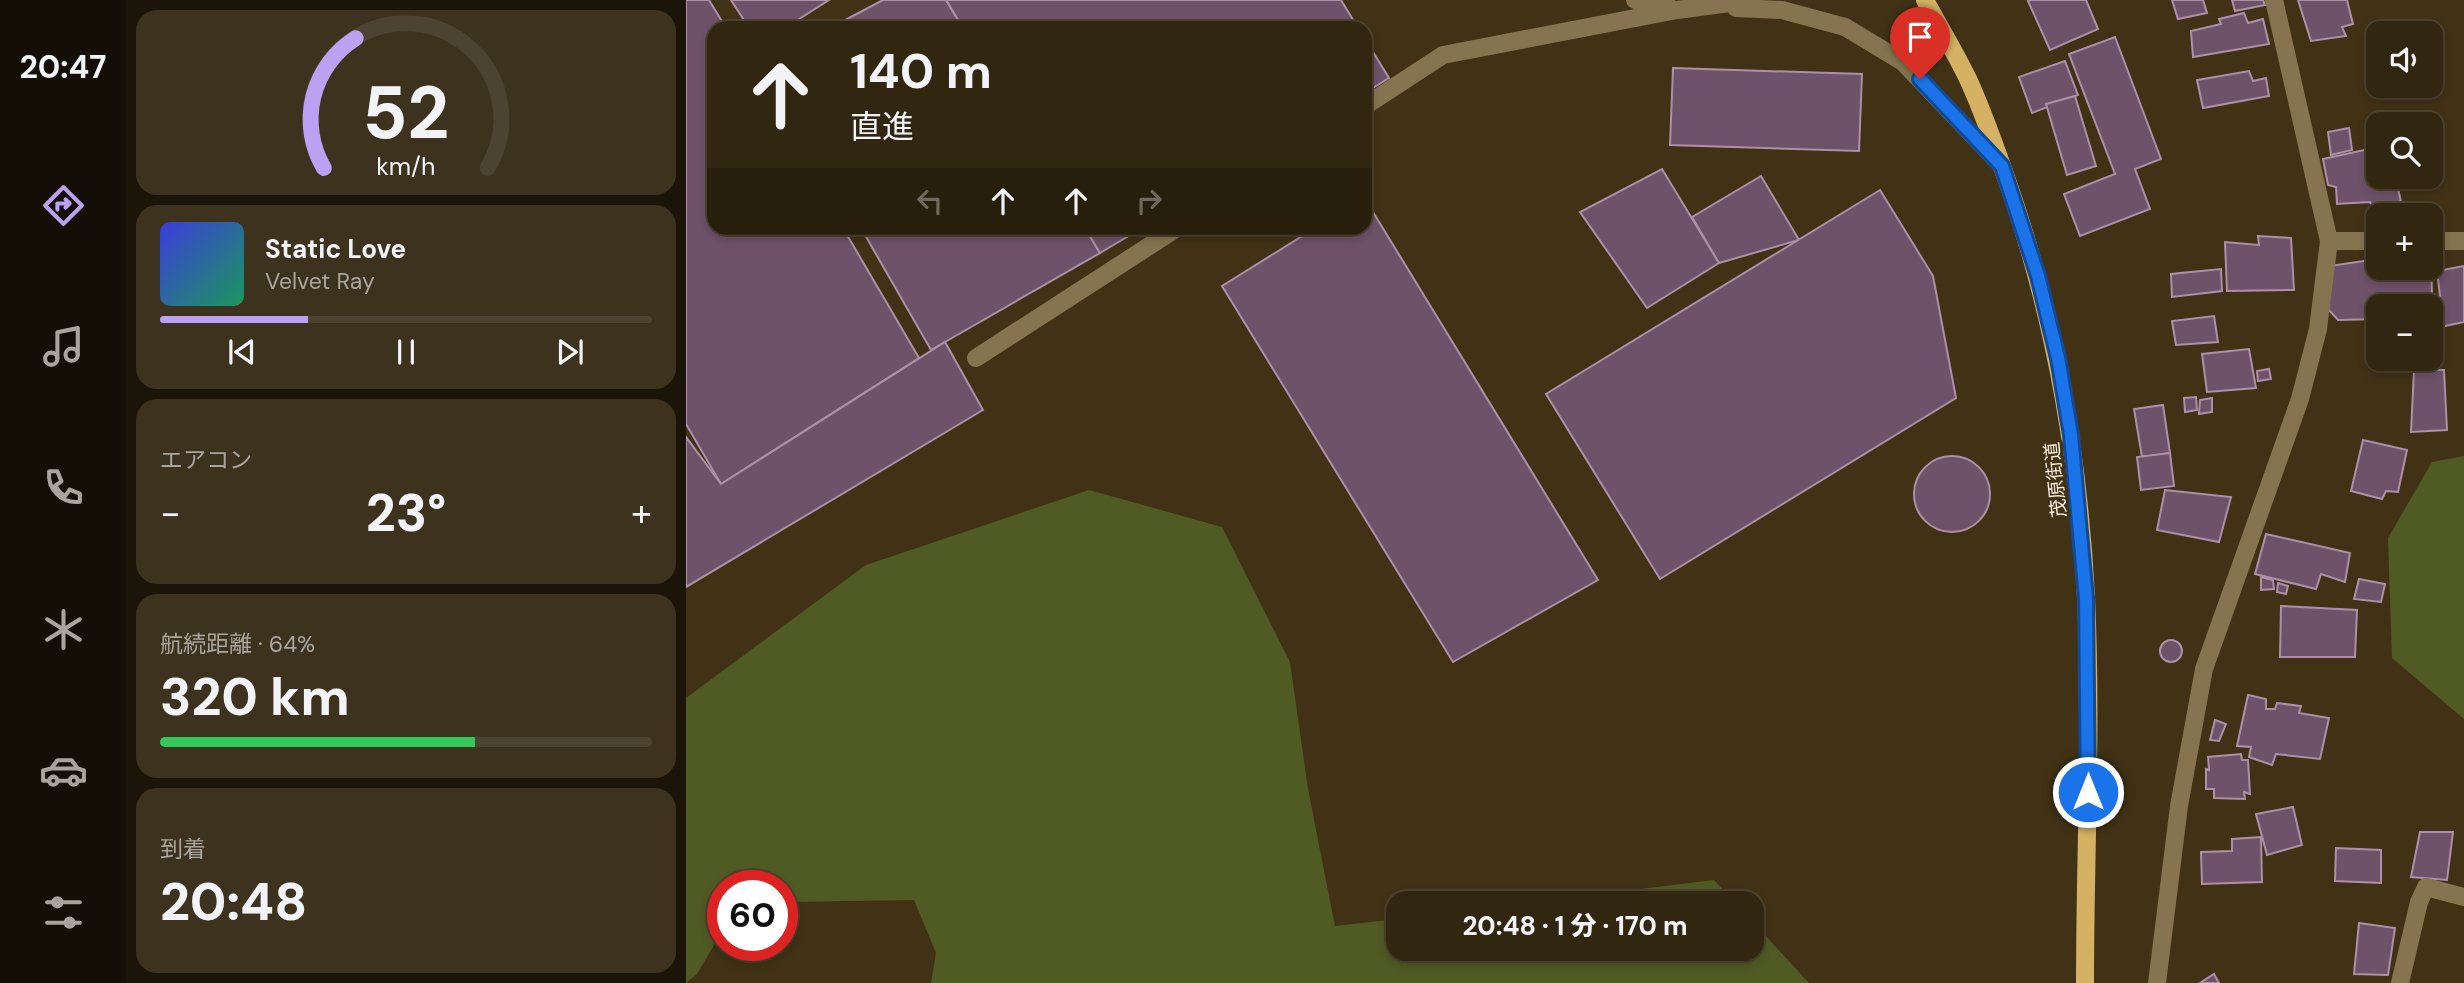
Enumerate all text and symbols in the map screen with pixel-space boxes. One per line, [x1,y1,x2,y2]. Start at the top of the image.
pin [1890,7,1950,79]
icon: arrive [1901,18,1939,56]
map controls [2366,21,2443,371]
button: sound [2366,21,2443,98]
text: 140 m [850,39,992,103]
text: 20:47 [20,46,106,88]
icon: ahead [735,49,826,140]
text: 52 [363,67,449,162]
text: 直進 [850,106,914,148]
button: search [2366,112,2443,189]
text: km/h [376,150,436,183]
icon: directions [39,181,88,230]
icon: left [911,182,949,220]
icon: ahead [984,182,1022,220]
icon: ahead [1057,182,1095,220]
icon: right [1130,182,1168,220]
button: + [2366,203,2443,280]
text: Static Love [265,232,406,266]
text: Velvet Ray [265,266,375,296]
button: − [2366,294,2443,371]
icon: music [39,322,88,371]
icon: previous [223,333,261,371]
icon: pause [387,333,425,371]
icon: next [551,333,589,371]
street label: 茂原街道 [2039,441,2072,519]
text: エアコン [160,445,252,475]
icon: phone [39,463,88,512]
text: 23° [366,479,446,547]
text: − [160,488,181,538]
text: + [631,488,652,538]
icon: climate [39,605,88,654]
text: 航続距離 · 64% [160,629,315,659]
text: 320 km [160,663,350,731]
icon: car [39,746,88,795]
position arrow [2051,755,2125,829]
text: 到着 [160,834,206,864]
text: 20:48 [160,868,307,936]
speed limit sign: 60 [707,870,798,961]
icon: filters [39,888,88,937]
text: 20:48 · 1 分 · 170 m [1462,909,1688,943]

